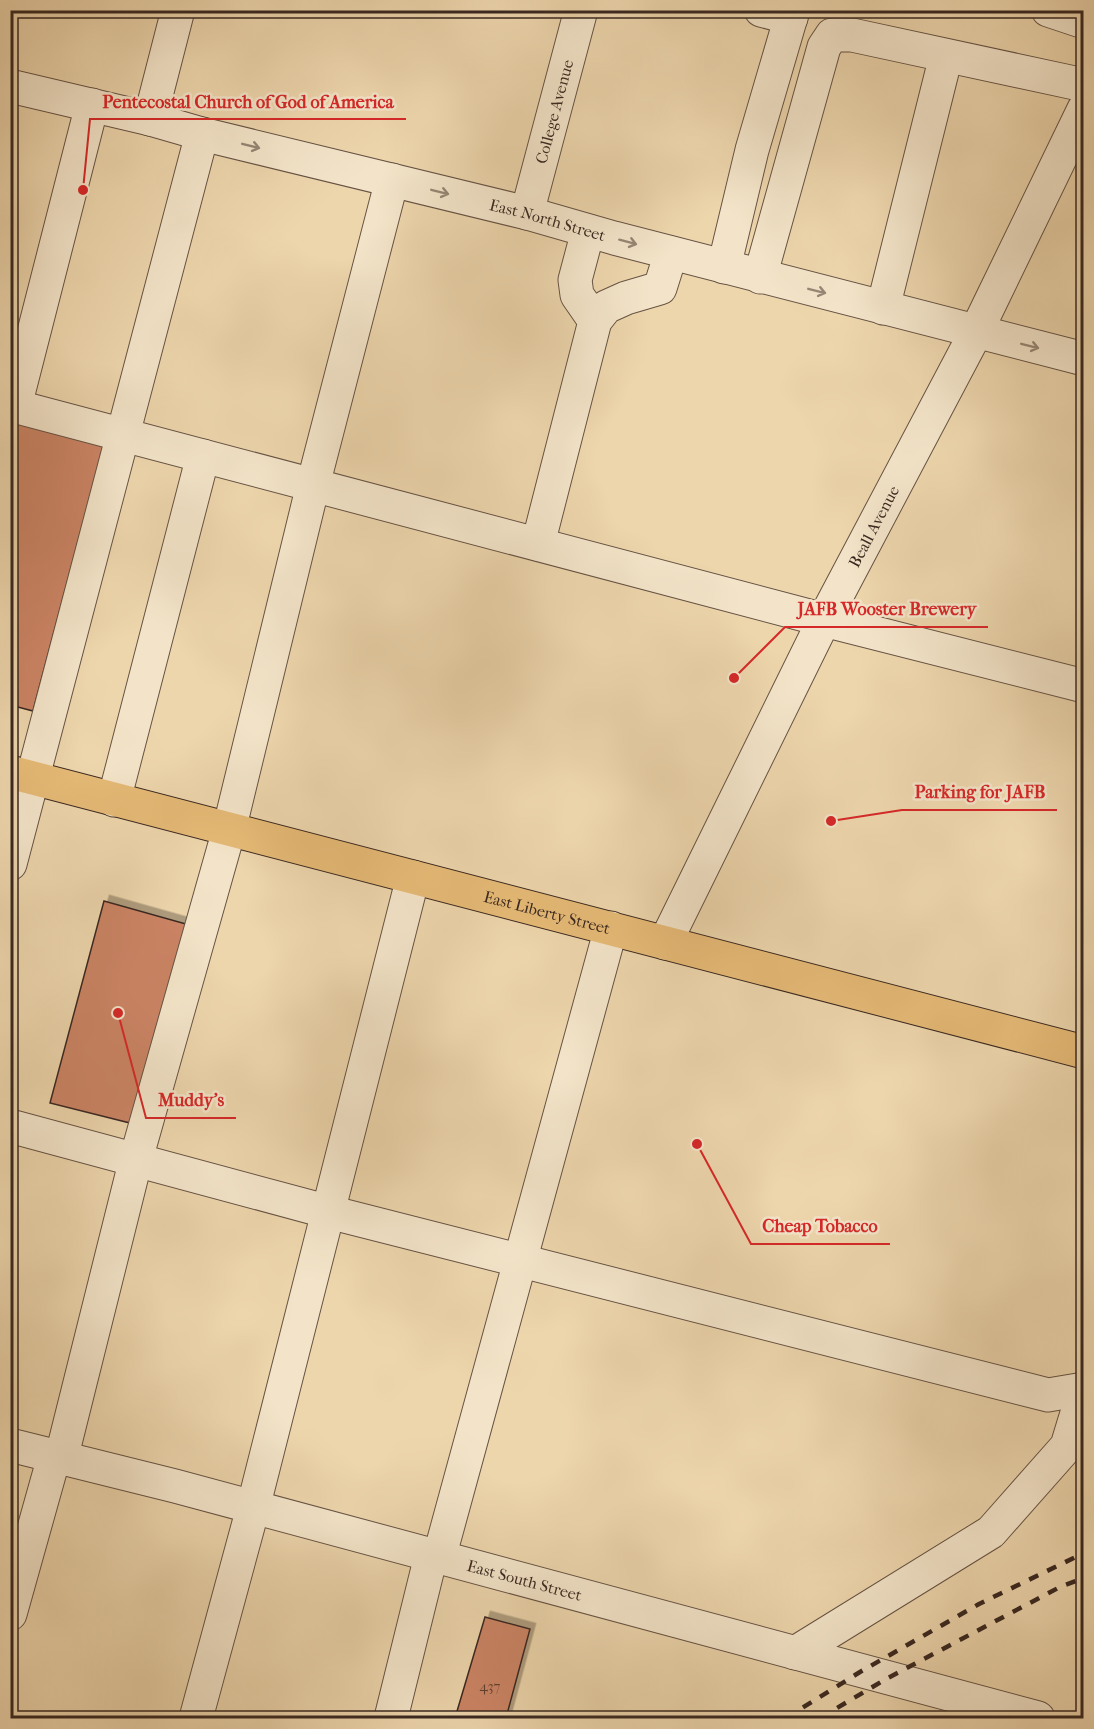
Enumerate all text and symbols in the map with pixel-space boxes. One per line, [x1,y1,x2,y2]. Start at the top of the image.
street label: College Avenue [531,57,577,166]
callout: Pentecostal Church of God of America [90,83,406,119]
text: Pentecostal Church of God of America [102,92,394,113]
one-way arrow [241,140,260,152]
one-way arrow [430,187,449,199]
street label: East North Street [488,195,608,245]
one-way arrow [619,237,638,249]
one-way arrow [807,286,826,297]
one-way arrow [1020,340,1039,352]
street label: Beall Avenue [844,482,903,570]
callout: JAFB Wooster Brewery [785,591,988,627]
text: JAFB Wooster Brewery [796,599,978,620]
callout: Parking for JAFB [902,774,1057,810]
text: Parking for JAFB [915,782,1046,803]
street label: East Liberty Street [482,886,612,938]
callout: Muddy's [146,1082,236,1118]
text: Muddy's [157,1090,224,1111]
callout: Cheap Tobacco [751,1208,890,1244]
text: Cheap Tobacco [762,1216,878,1237]
street label: East South Street [465,1555,584,1605]
house number: 437 [480,1678,501,1695]

